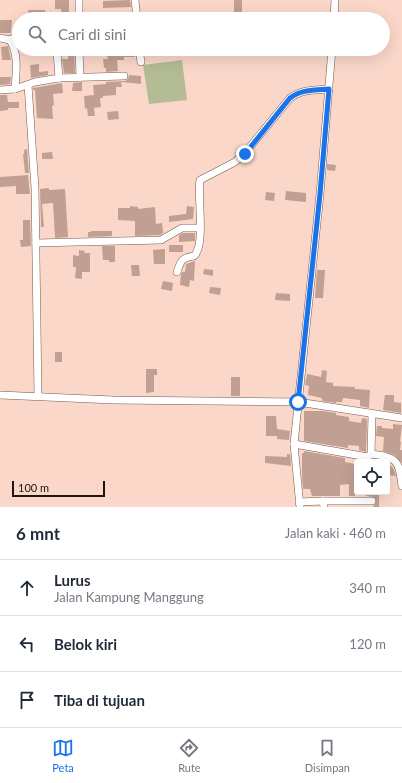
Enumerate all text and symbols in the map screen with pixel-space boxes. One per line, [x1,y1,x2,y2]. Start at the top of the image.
search box [12,12,390,56]
icon: search [26,23,48,45]
text: Cari di sini [58,25,126,43]
route end [236,145,254,163]
route start [289,393,307,411]
map controls [354,459,390,495]
button: locate [354,459,390,495]
scale bar [12,479,105,498]
text: 100 m [18,481,49,494]
text: 6 mnt [16,523,60,544]
text: Jalan kaki · 460 m [285,525,386,541]
text: Lurus [54,571,91,589]
icon: ahead [16,577,38,599]
text: 340 m [349,580,386,596]
text: Jalan Kampung Manggung [54,589,204,605]
icon: left [16,633,38,655]
text: Belok kiri [54,635,117,653]
text: 120 m [349,636,386,652]
icon: arrive [16,689,38,711]
text: Tiba di tujuan [54,691,145,709]
tab: Peta [52,737,74,774]
tab: Rute [178,737,201,774]
tab: Disimpan [305,737,350,774]

